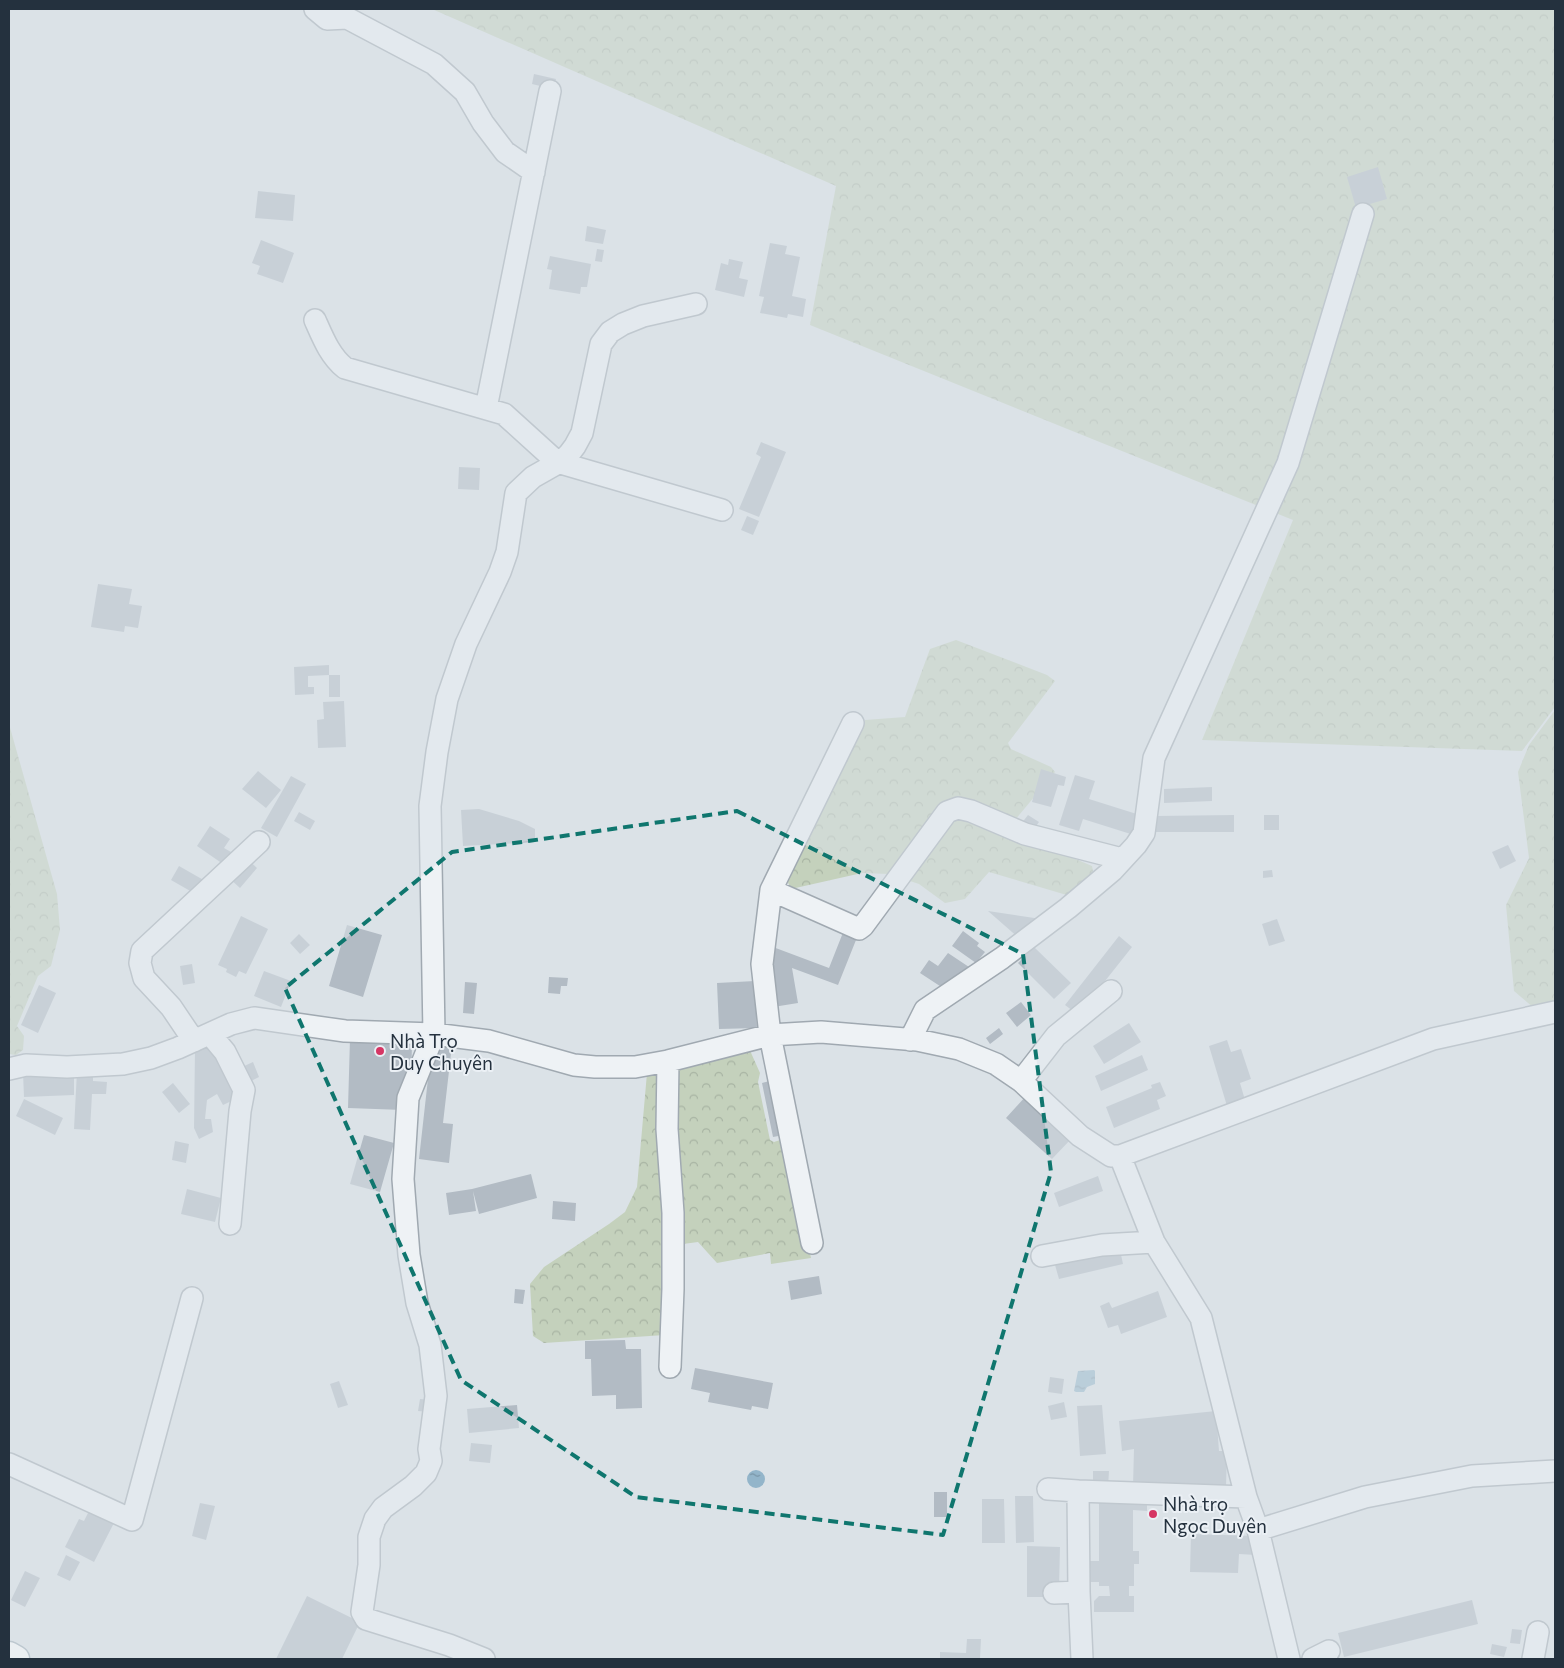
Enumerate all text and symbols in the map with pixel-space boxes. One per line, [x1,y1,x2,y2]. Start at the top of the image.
place label: Nhà Trọ Duy Chuyên [390,1029,493,1074]
marker: Nhà Trọ Duy Chuyên [374,1045,386,1057]
place label: Nhà trọ Ngọc Duyên [1163,1492,1267,1537]
marker: Nhà trọ Ngọc Duyên [1147,1508,1159,1520]

